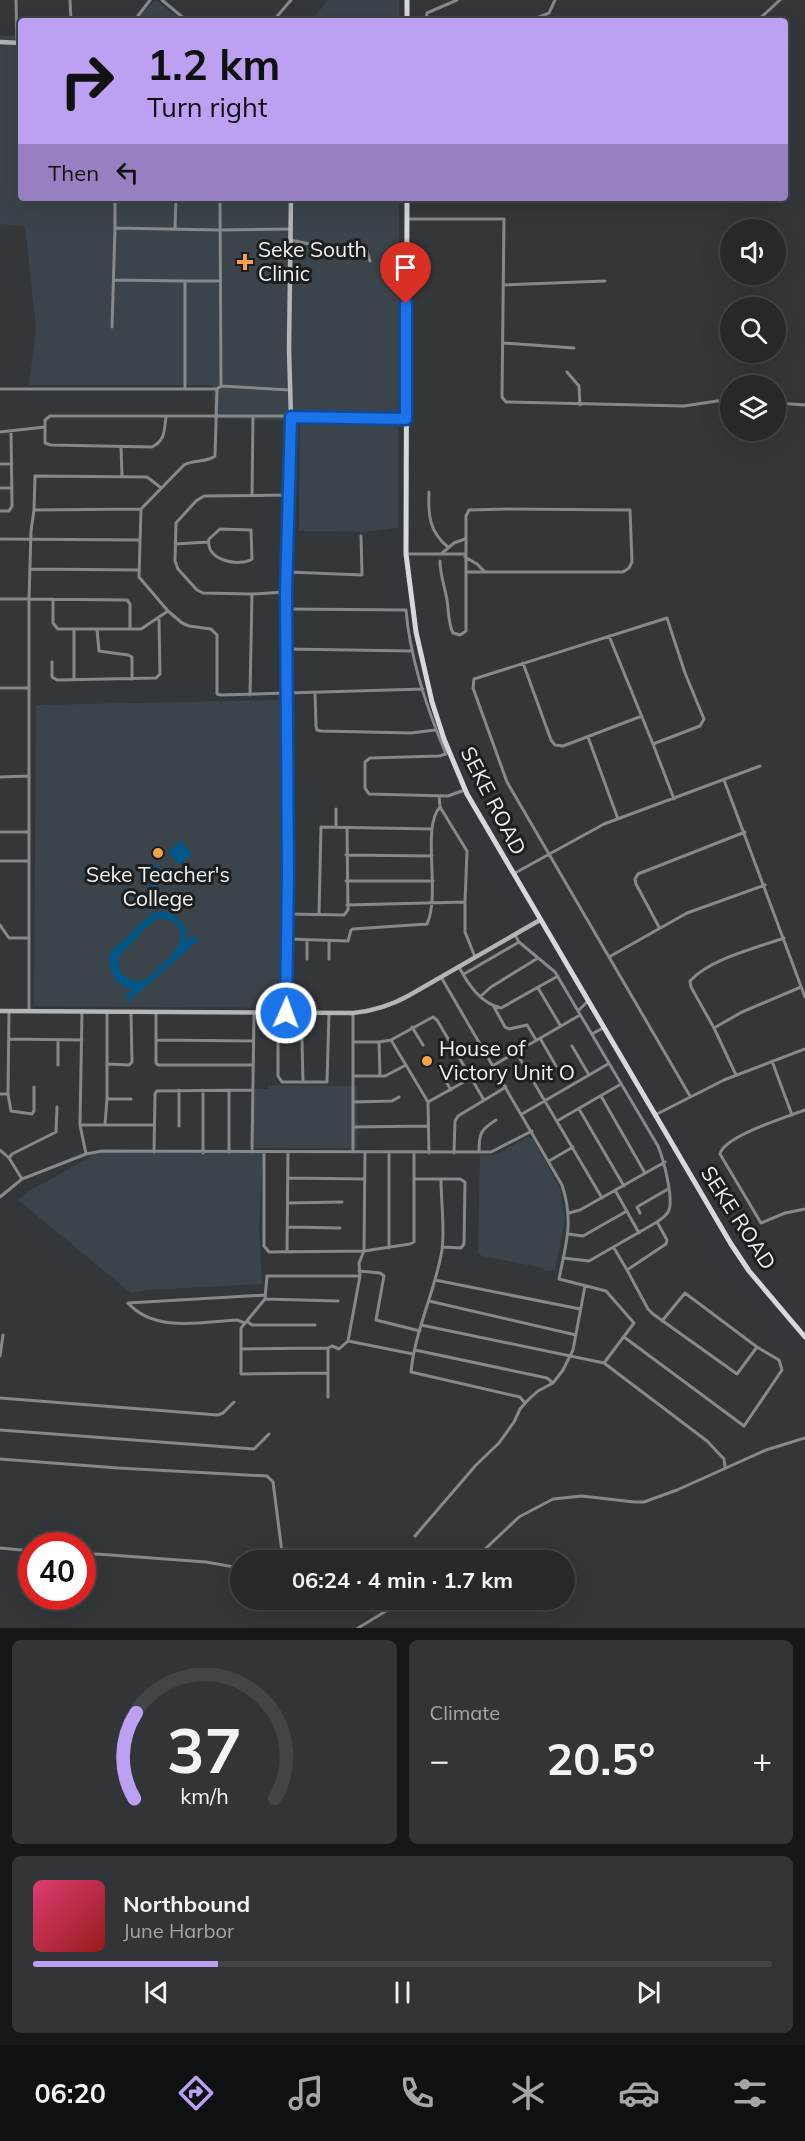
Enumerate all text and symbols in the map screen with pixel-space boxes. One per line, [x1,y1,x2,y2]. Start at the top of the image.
text: 1.2 km [147,38,280,91]
icon: right [48,42,126,120]
text: Turn right [147,90,267,124]
icon: left [111,156,144,189]
text: Then [48,159,99,187]
map controls [720,219,786,441]
button: sound [720,219,786,285]
place label: Seke South Clinic [258,236,367,286]
pin [380,242,431,304]
icon: arrive [389,251,422,284]
marker: Seke South Clinic [236,253,254,271]
button: search [720,297,786,363]
button: layers [720,375,786,441]
street label: SEKE ROAD [456,742,532,859]
marker: Seke Teacher's College [151,846,165,860]
place label: Seke Teacher's College [86,861,230,911]
position arrow [254,981,318,1045]
place label: House of Victory Unit O [439,1035,575,1085]
marker: House of Victory Unit O [420,1054,434,1068]
street label: SEKE ROAD [696,1161,782,1274]
speed limit sign: 40 [18,1532,96,1610]
text: 06:24 · 4 min · 1.7 km [292,1566,513,1594]
text: Climate [430,1700,500,1725]
text: 37 [167,1710,242,1789]
text: 20.5° [546,1730,655,1786]
text: − [430,1739,449,1780]
text: + [752,1739,772,1780]
text: km/h [180,1782,228,1809]
text: Northbound [123,1890,250,1918]
text: June Harbor [123,1918,234,1943]
icon: previous [140,1976,173,2009]
icon: pause [386,1976,419,2009]
icon: next [632,1976,665,2009]
icon: directions [175,2072,217,2114]
icon: music [285,2072,327,2114]
icon: phone [396,2072,438,2114]
icon: climate [507,2072,549,2114]
icon: car [618,2072,660,2114]
icon: filters [729,2072,771,2114]
text: 06:20 [34,2076,106,2110]

